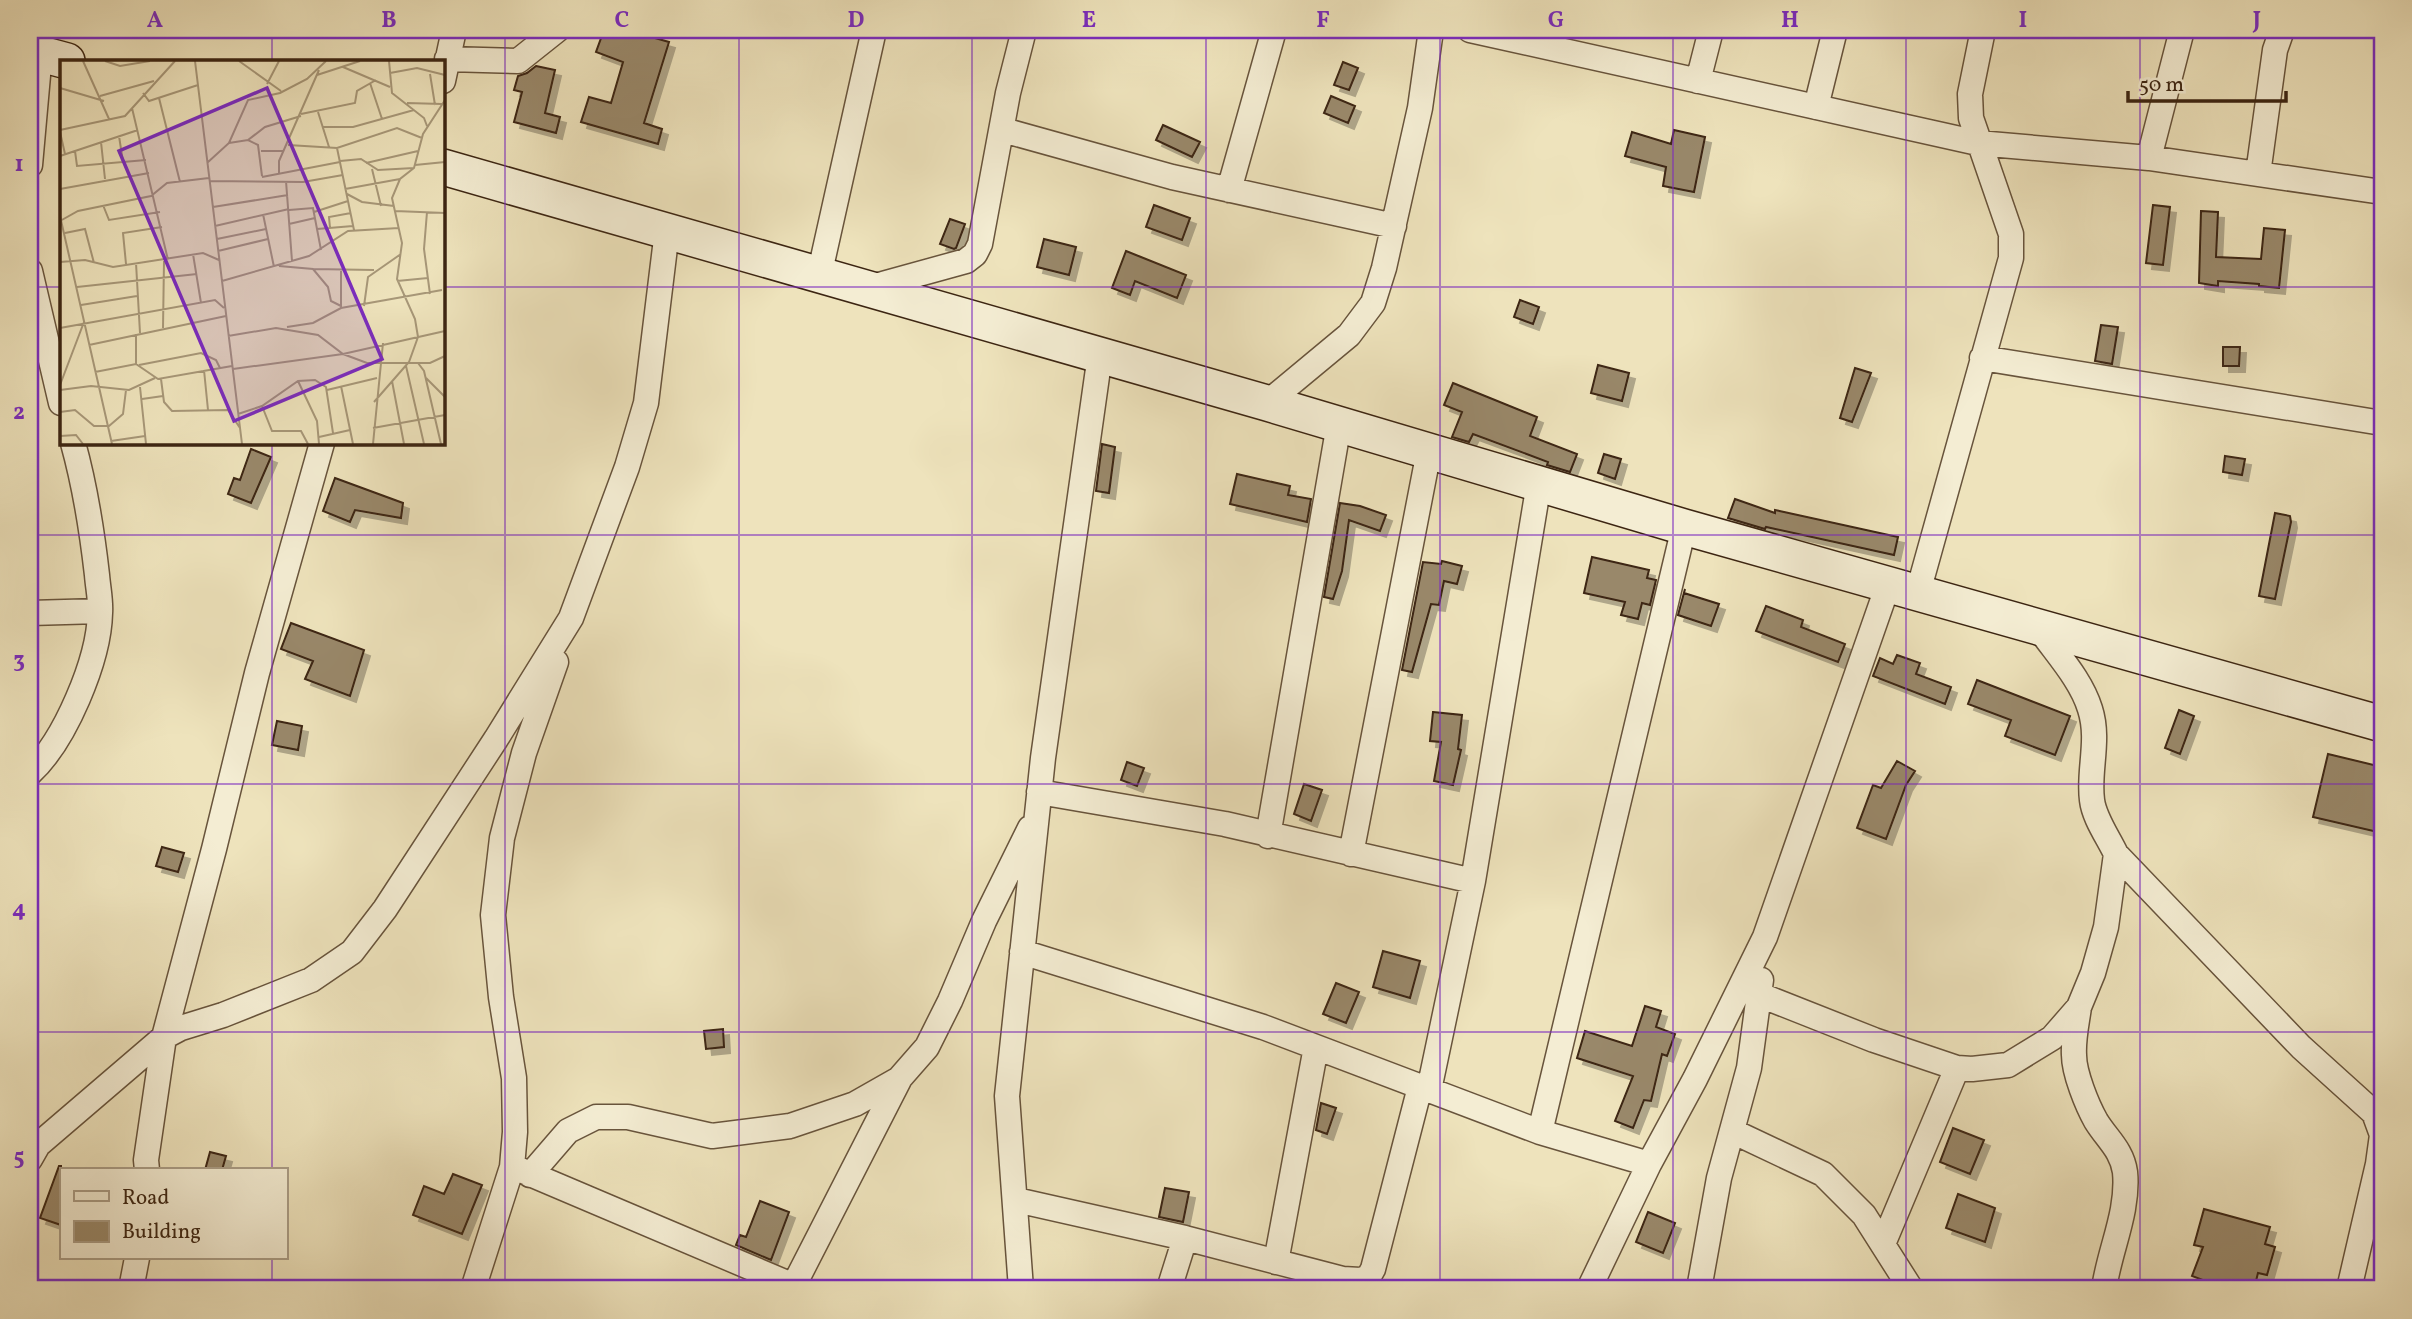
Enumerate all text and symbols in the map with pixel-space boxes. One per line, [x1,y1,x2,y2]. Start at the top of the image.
text: A [147,5,163,37]
text: B [381,5,397,37]
text: C [615,5,629,37]
text: D [848,5,865,37]
text: E [1082,5,1096,37]
text: F [1316,5,1330,37]
text: G [1548,5,1564,37]
text: H [1781,5,1799,37]
text: I [2019,5,2027,37]
text: J [2252,5,2261,37]
inset map [60,60,444,444]
scale bar [2128,60,2286,104]
text: 50 m [2139,71,2184,100]
text: 1 [14,149,24,181]
text: 2 [13,397,25,429]
text: 3 [13,645,25,677]
text: 4 [12,894,26,926]
text: 5 [13,1142,25,1174]
legend [60,1168,287,1260]
text: Road [122,1184,169,1213]
text: Building [122,1218,201,1247]

